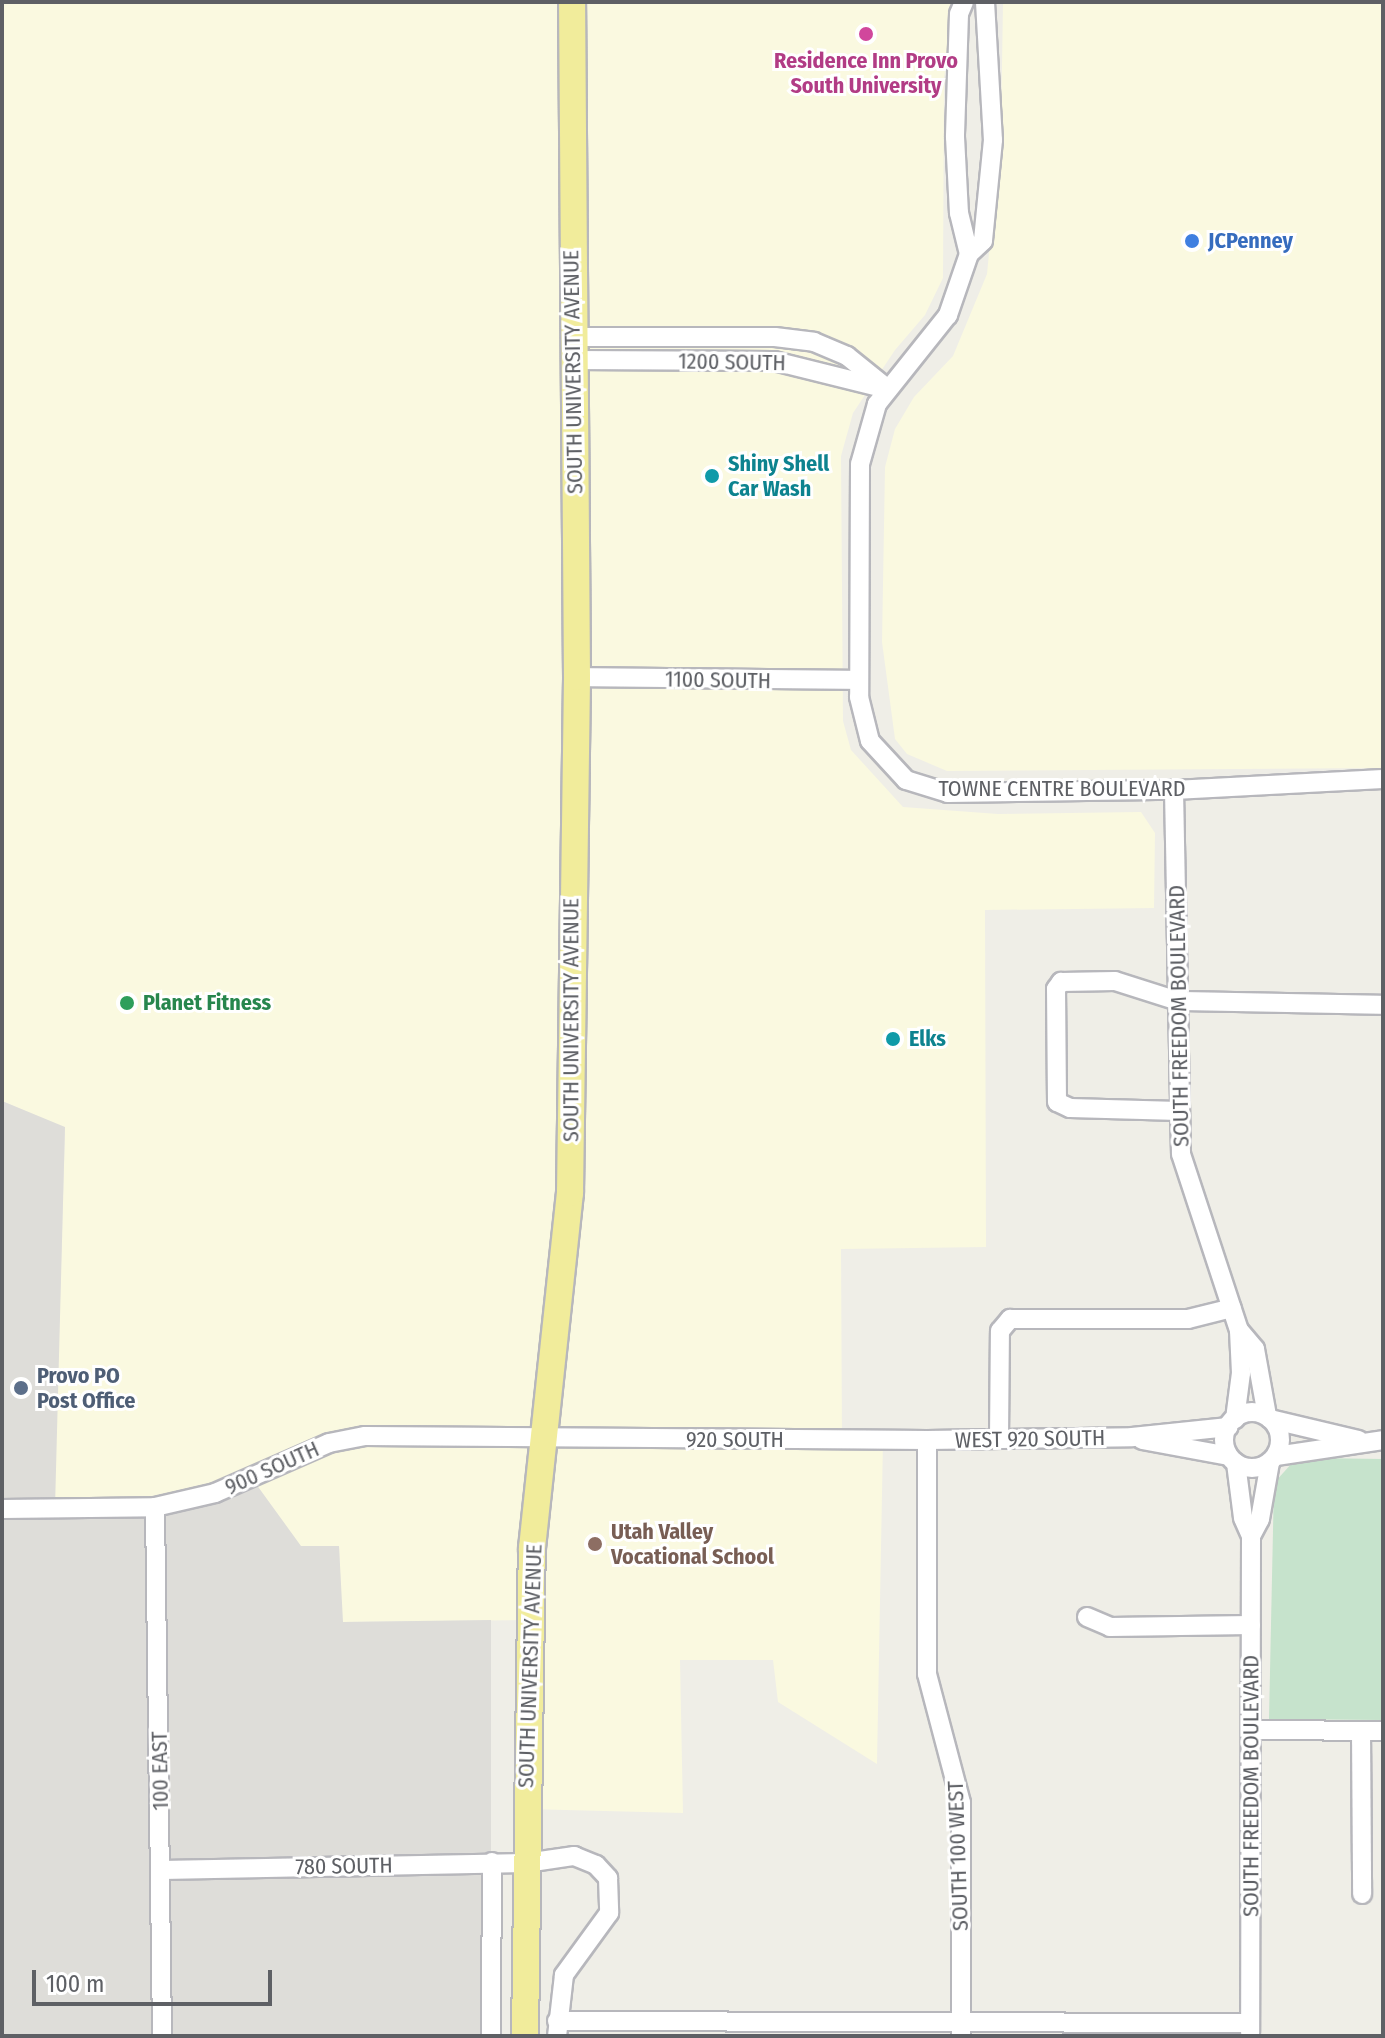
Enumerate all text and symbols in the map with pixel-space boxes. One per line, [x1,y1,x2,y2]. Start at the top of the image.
marker: Residence Inn Provo South University [857,25,875,43]
place label: Residence Inn Provo South University [774,47,958,98]
place label: JCPenney [1208,228,1293,254]
marker: JCPenney [1183,232,1201,250]
street label: SOUTH UNIVERSITY AVENUE [558,250,588,494]
street label: 1200 SOUTH [678,348,786,376]
place label: Shiny Shell Car Wash [728,450,829,502]
marker: Shiny Shell Car Wash [703,467,721,485]
street label: 1100 SOUTH [665,666,771,694]
street label: TOWNE CENTRE BOULEVARD [938,776,1186,802]
street label: SOUTH FREEDOM BOULEVARD [1164,885,1194,1147]
street label: SOUTH UNIVERSITY AVENUE [558,898,584,1142]
place label: Planet Fitness [143,990,271,1016]
marker: Planet Fitness [118,994,136,1012]
place label: Elks [909,1026,946,1052]
marker: Elks [884,1030,902,1048]
place label: Provo PO Post Office [37,1362,135,1414]
marker: Provo PO Post Office [12,1379,30,1397]
street label: WEST 920 SOUTH [955,1424,1105,1454]
street label: 920 SOUTH [686,1427,784,1453]
street label: 900 SOUTH [221,1436,323,1500]
place label: Utah Valley Vocational School [611,1518,774,1570]
marker: Utah Valley Vocational School [586,1535,604,1553]
street label: SOUTH UNIVERSITY AVENUE [513,1544,547,1788]
street label: SOUTH FREEDOM BOULEVARD [1238,1655,1264,1917]
street label: 100 EAST [146,1731,174,1811]
street label: SOUTH 100 WEST [942,1780,974,1932]
street label: 780 SOUTH [295,1852,393,1880]
scale bar [36,1954,276,2004]
text: 100 m [46,1970,104,1998]

